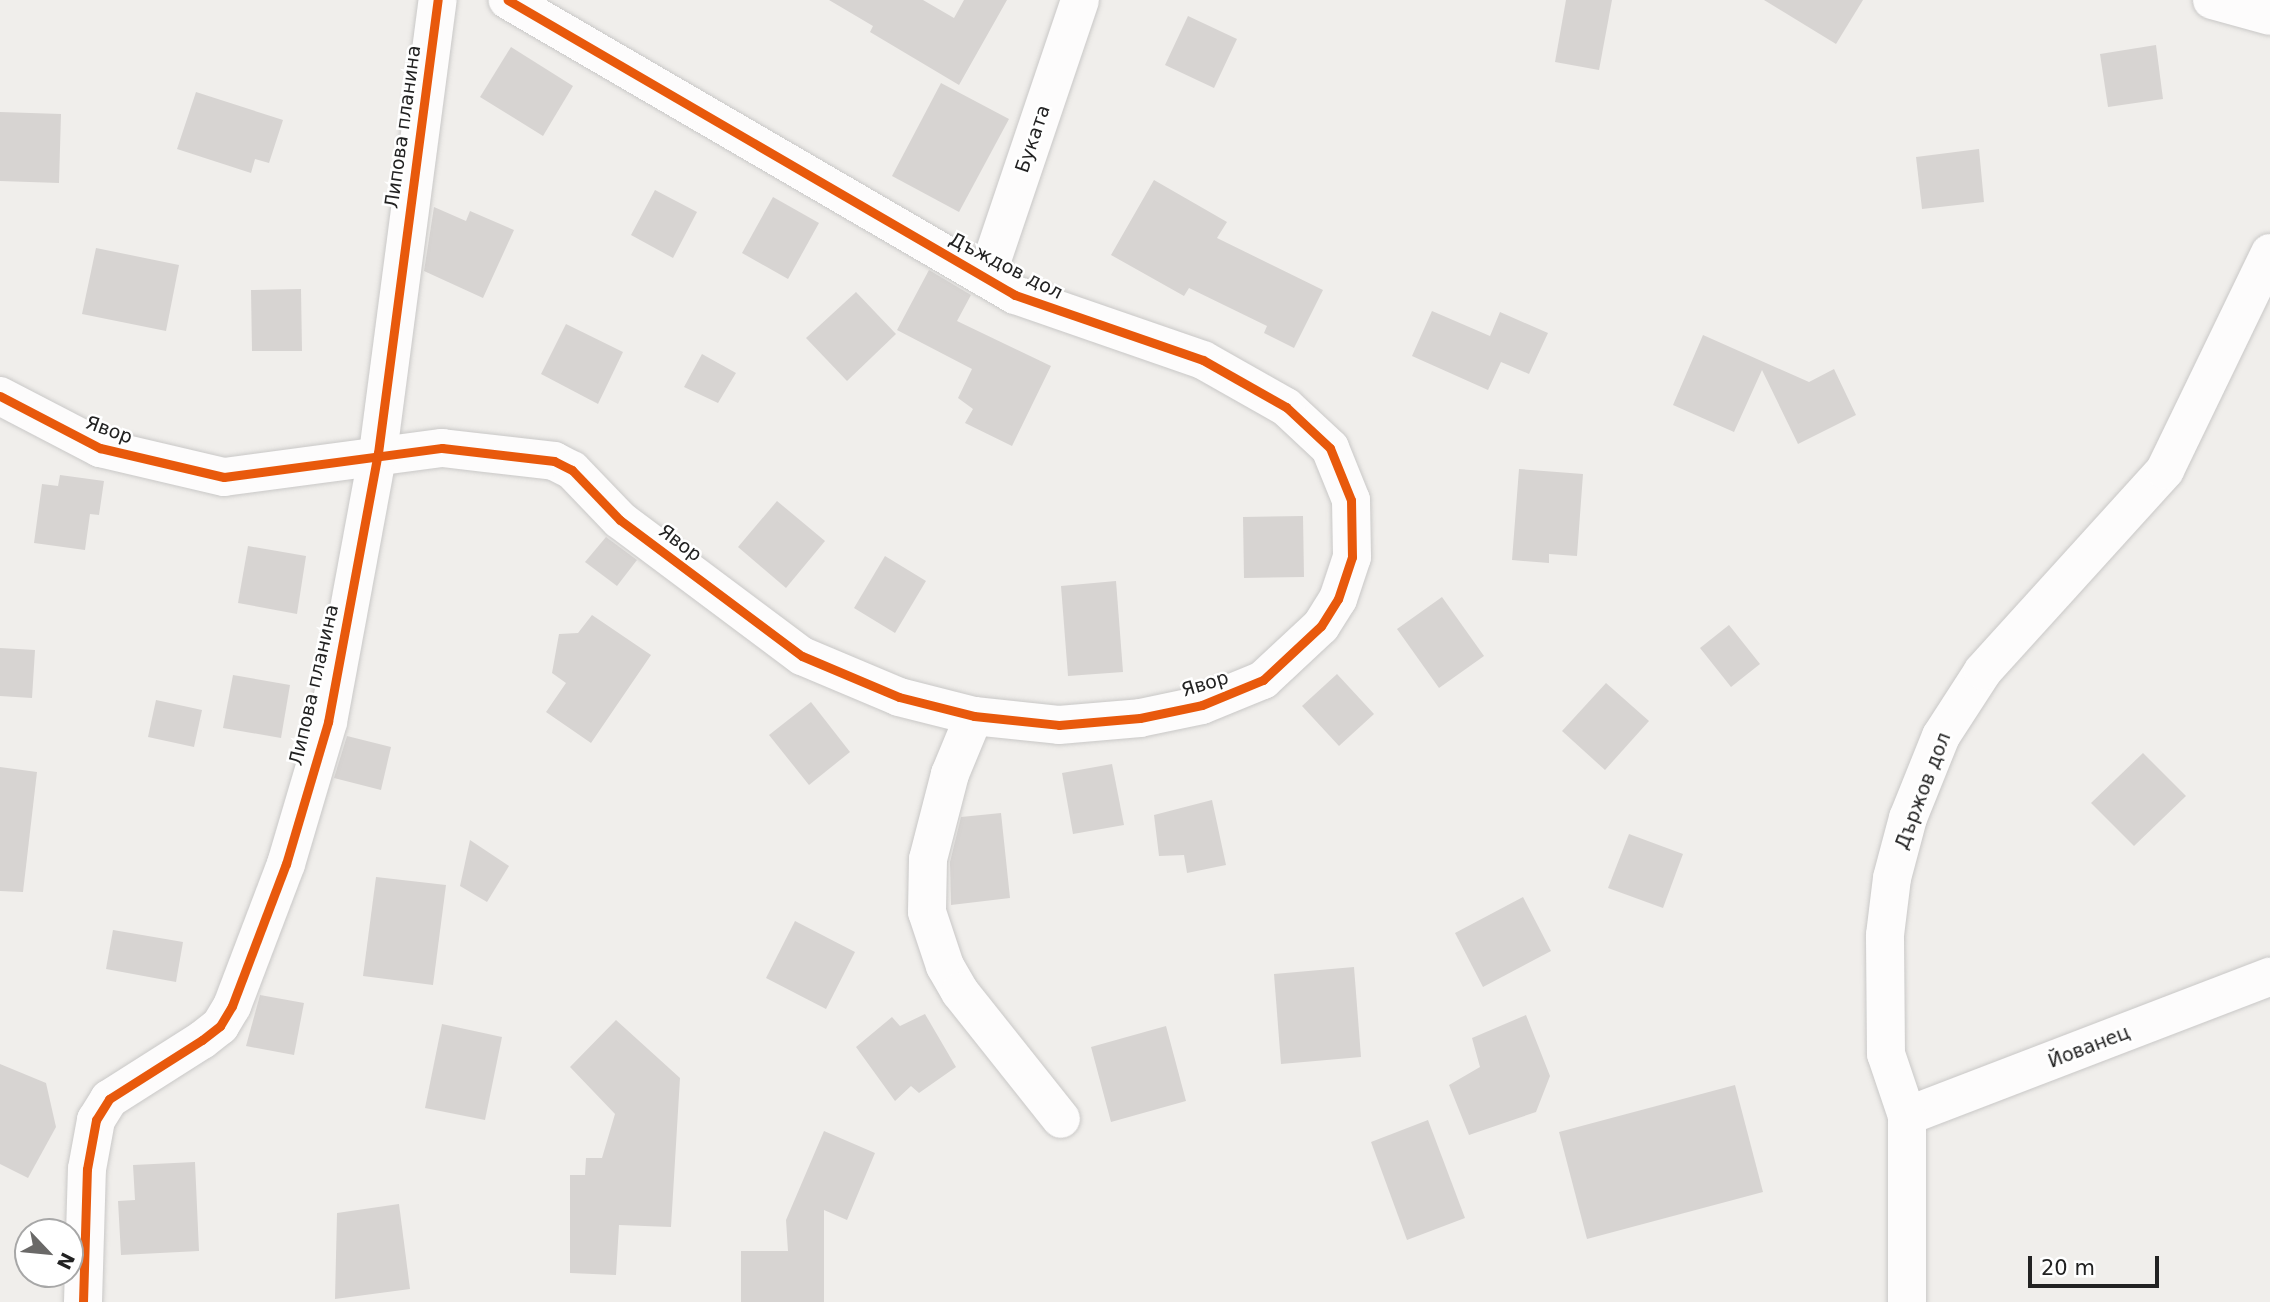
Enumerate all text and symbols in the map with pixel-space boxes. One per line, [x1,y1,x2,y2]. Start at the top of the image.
street label: Липова планина [380,44,426,210]
street label: Буката [1011,102,1055,176]
street label: Дъждов дол [945,228,1067,304]
street label: Явор [83,411,135,449]
street label: Явор [654,519,706,567]
street label: Липова планина [284,602,344,768]
street label: Явор [1179,666,1231,702]
street label: Държов дол [1890,729,1956,853]
street label: Йованец [2045,1021,2133,1073]
north arrow [14,1218,84,1288]
scale bar [2032,1242,2163,1286]
text: N [53,1249,79,1273]
text: 20 m [2041,1256,2095,1280]

